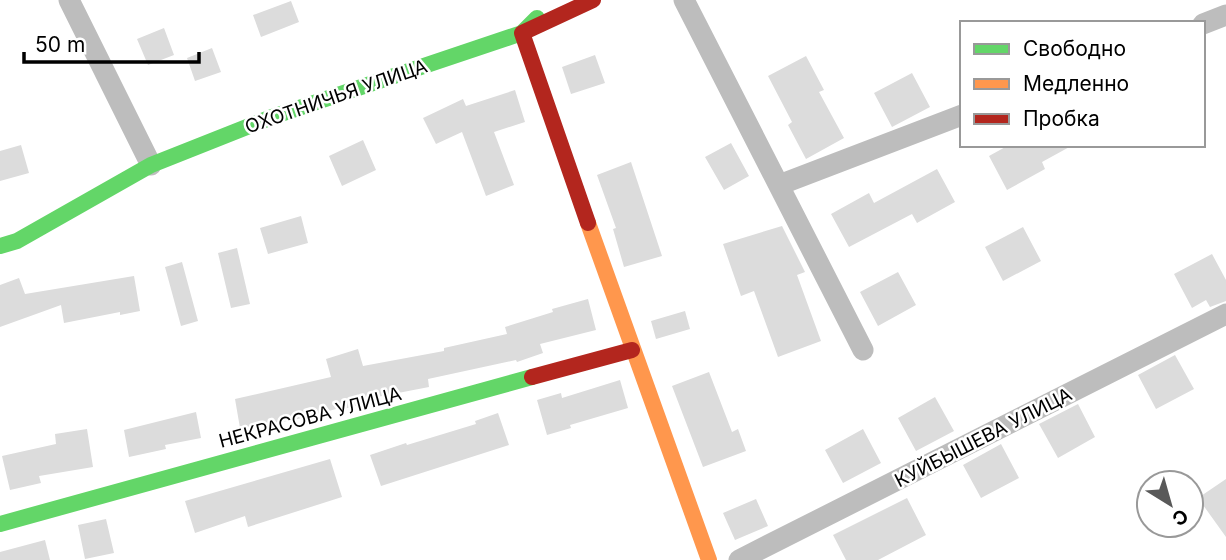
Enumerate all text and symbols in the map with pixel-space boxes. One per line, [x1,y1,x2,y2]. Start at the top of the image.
scale bar [24,21,200,65]
legend [960,21,1205,147]
text: 50 m [35,32,85,57]
text: Свободно [1023,36,1126,61]
street label: ОХОТНИЧЬЯ УЛИЦА [242,54,430,138]
text: Медленно [1023,71,1129,96]
text: Пробка [1023,106,1100,131]
street label: НЕКРАСОВА УЛИЦА [216,382,404,453]
street label: КУЙБЫШЕВА УЛИЦА [890,382,1076,492]
north arrow [1135,469,1205,539]
text: С [1167,504,1192,531]

